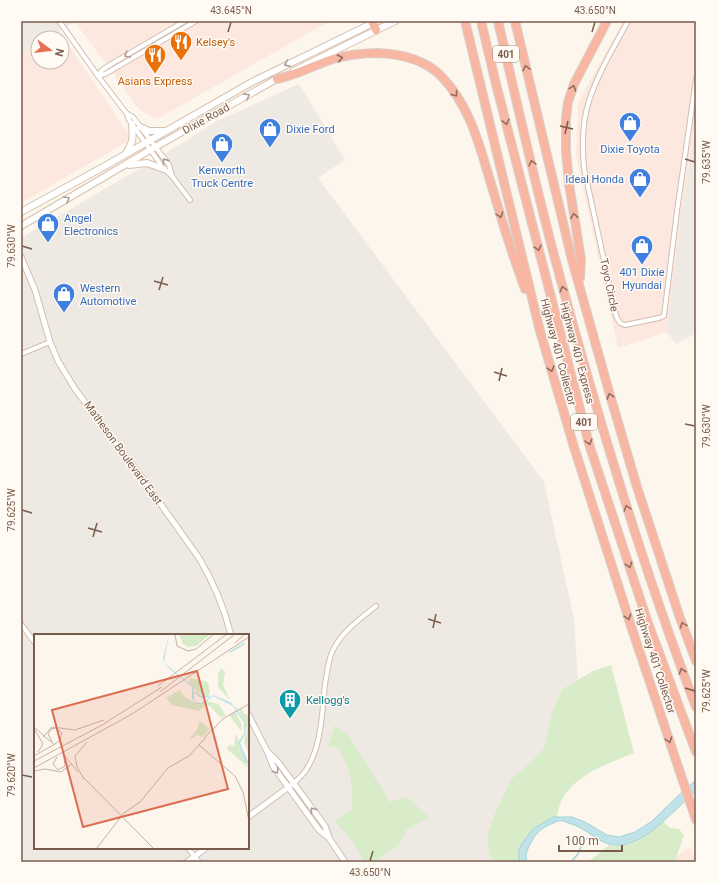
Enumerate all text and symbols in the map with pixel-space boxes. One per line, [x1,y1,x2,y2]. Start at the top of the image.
text: 43.645°N [210,5,252,16]
text: 43.650°N [574,5,616,16]
restaurant icon: Kelsey's [168,29,194,62]
north arrow [30,30,70,70]
place label: Kelsey's [196,36,235,49]
restaurant icon: Asians Express [142,42,168,75]
road number: 401 [493,46,519,62]
text: N [52,47,66,58]
one-way arrow [124,50,131,57]
one-way arrow [337,54,343,62]
one-way arrow [284,59,291,67]
one-way arrow [522,65,530,71]
place label: Asians Express [118,75,193,88]
one-way arrow [568,84,577,91]
one-way arrow [450,89,457,96]
one-way arrow [243,93,250,101]
street label: Dixie Road [180,101,232,137]
shop icon: Dixie Toyota [617,110,643,143]
shop icon: Dixie Ford [257,116,283,149]
one-way arrow [501,119,509,125]
place label: Dixie Ford [286,123,335,136]
shop icon: Kenworth Truck Centre [209,131,235,164]
text: 79.635°W [701,140,712,184]
place label: Dixie Toyota [600,143,660,156]
one-way arrow [162,158,170,165]
one-way arrow [528,160,537,167]
place label: Kenworth Truck Centre [191,164,253,190]
shop icon: Ideal Honda [627,166,653,199]
place label: Ideal Honda [565,173,624,186]
one-way arrow [63,197,70,204]
shop icon: Angel Electronics [35,211,61,244]
one-way arrow [495,211,504,218]
place label: Angel Electronics [64,212,119,238]
one-way arrow [570,213,579,219]
text: 79.630°W [6,224,17,268]
shop icon: 401 Dixie Hyundai [629,233,655,266]
one-way arrow [533,244,542,251]
street label: Toyo Circle [597,257,621,313]
place label: 401 Dixie Hyundai [619,266,665,292]
shop icon: Western Automotive [51,281,77,314]
place label: Western Automotive [80,282,136,308]
one-way arrow [559,286,568,293]
street label: Highway 401 Collector [537,297,579,407]
street label: Highway 401 Express [557,301,597,406]
one-way arrow [546,365,555,372]
one-way arrow [606,393,615,400]
street label: Matheson Boulevard East [81,399,165,508]
text: 79.630°W [701,404,712,448]
road number: 401 [571,414,597,430]
one-way arrow [584,438,593,445]
text: 79.625°W [6,488,17,532]
one-way arrow [623,505,632,512]
one-way arrow [624,562,633,569]
street label: Highway 401 Collector [632,607,678,716]
one-way arrow [623,613,632,620]
one-way arrow [679,621,687,628]
inset map [34,634,249,849]
one-way arrow [679,667,687,674]
text: 79.625°W [701,669,712,713]
building icon: Kellogg's [277,687,303,720]
place label: Kellogg's [306,694,350,707]
one-way arrow [664,736,673,743]
text: 79.620°W [6,753,17,797]
one-way arrow [271,767,279,774]
one-way arrow [311,807,318,814]
scale bar [559,827,622,853]
text: 100 m [565,834,599,848]
text: 43.650°N [349,867,391,878]

